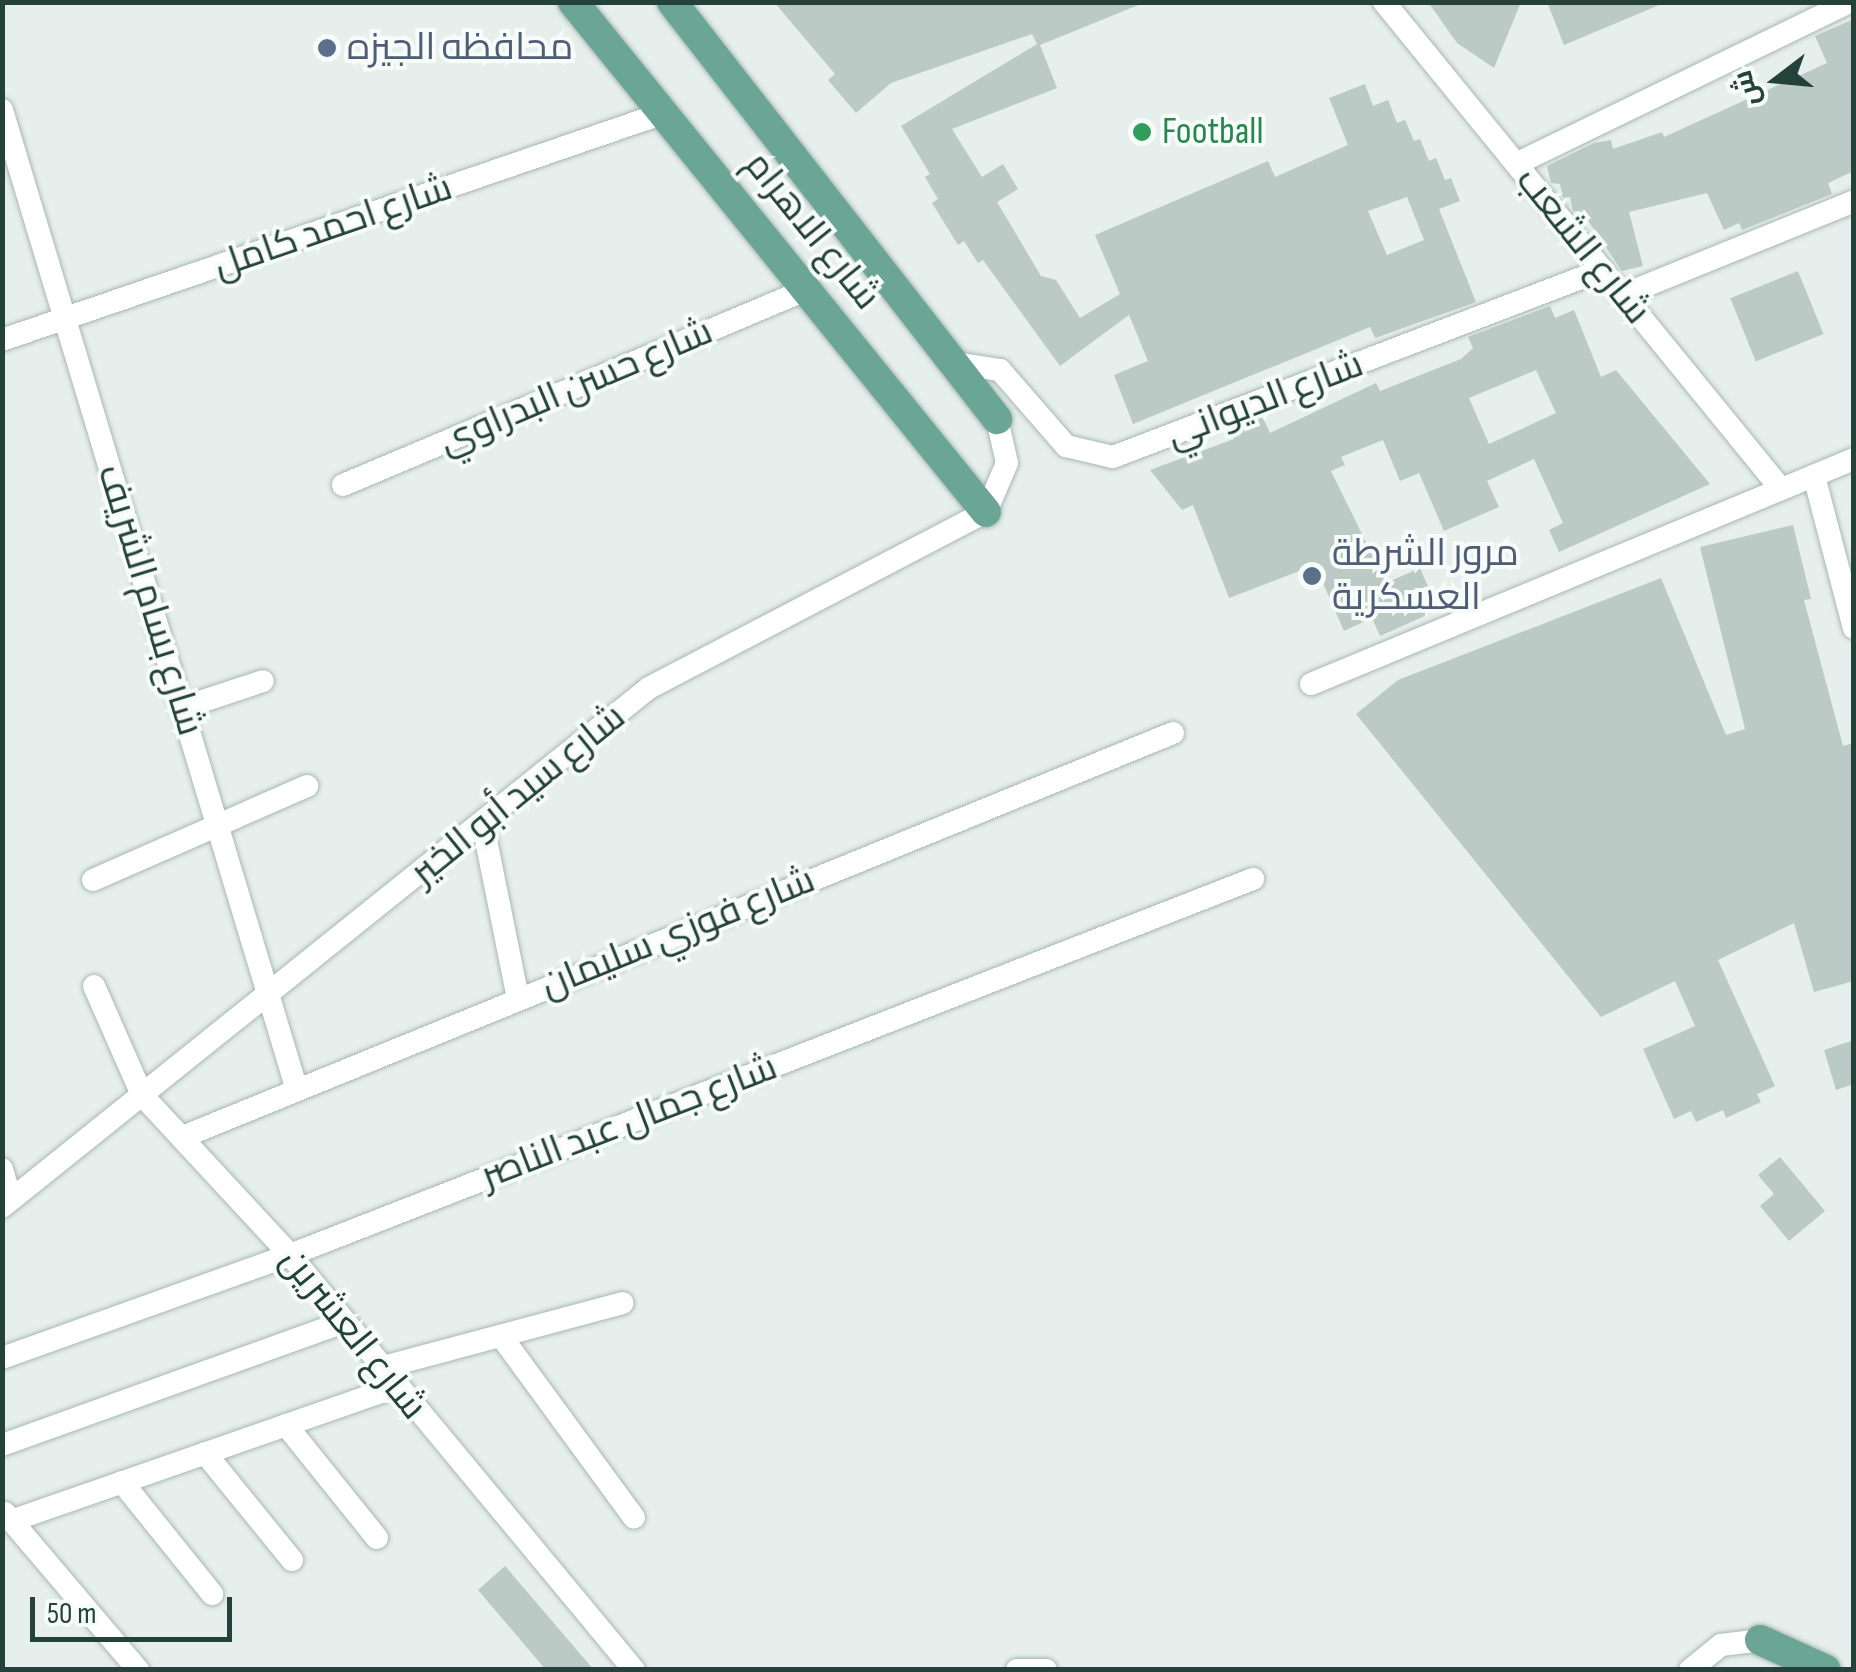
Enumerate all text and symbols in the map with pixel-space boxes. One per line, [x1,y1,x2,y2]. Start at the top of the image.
place label: محافظه الجيزه [347,25,573,71]
north arrow [1726,30,1826,130]
marker: محافظه الجيزه [316,37,338,59]
text: ش [1726,67,1767,110]
place label: Football [1162,109,1263,155]
marker: Football [1131,121,1153,143]
street label: شارع الاهرام [734,143,890,319]
street label: شارع الشعب [1506,159,1660,333]
street label: شارع احمد كامل [208,165,458,289]
street label: شارع حسن البدراوي [432,309,720,465]
street label: شارع الديواني [1160,342,1370,458]
street label: شارع بسام الشريف [87,459,213,741]
place label: مرور الشرطة العسكرية [1332,531,1519,620]
marker: مرور الشرطة العسكرية [1301,565,1323,587]
street label: شارع سيد أبو الخير [401,694,635,896]
street label: شارع فوزي سليمان [534,857,822,1009]
street label: شارع جمال عبد الناصر [475,1045,783,1199]
street label: شارع العشرين [270,1239,436,1429]
scale bar [35,1577,238,1639]
text: 50 m [47,1596,96,1632]

